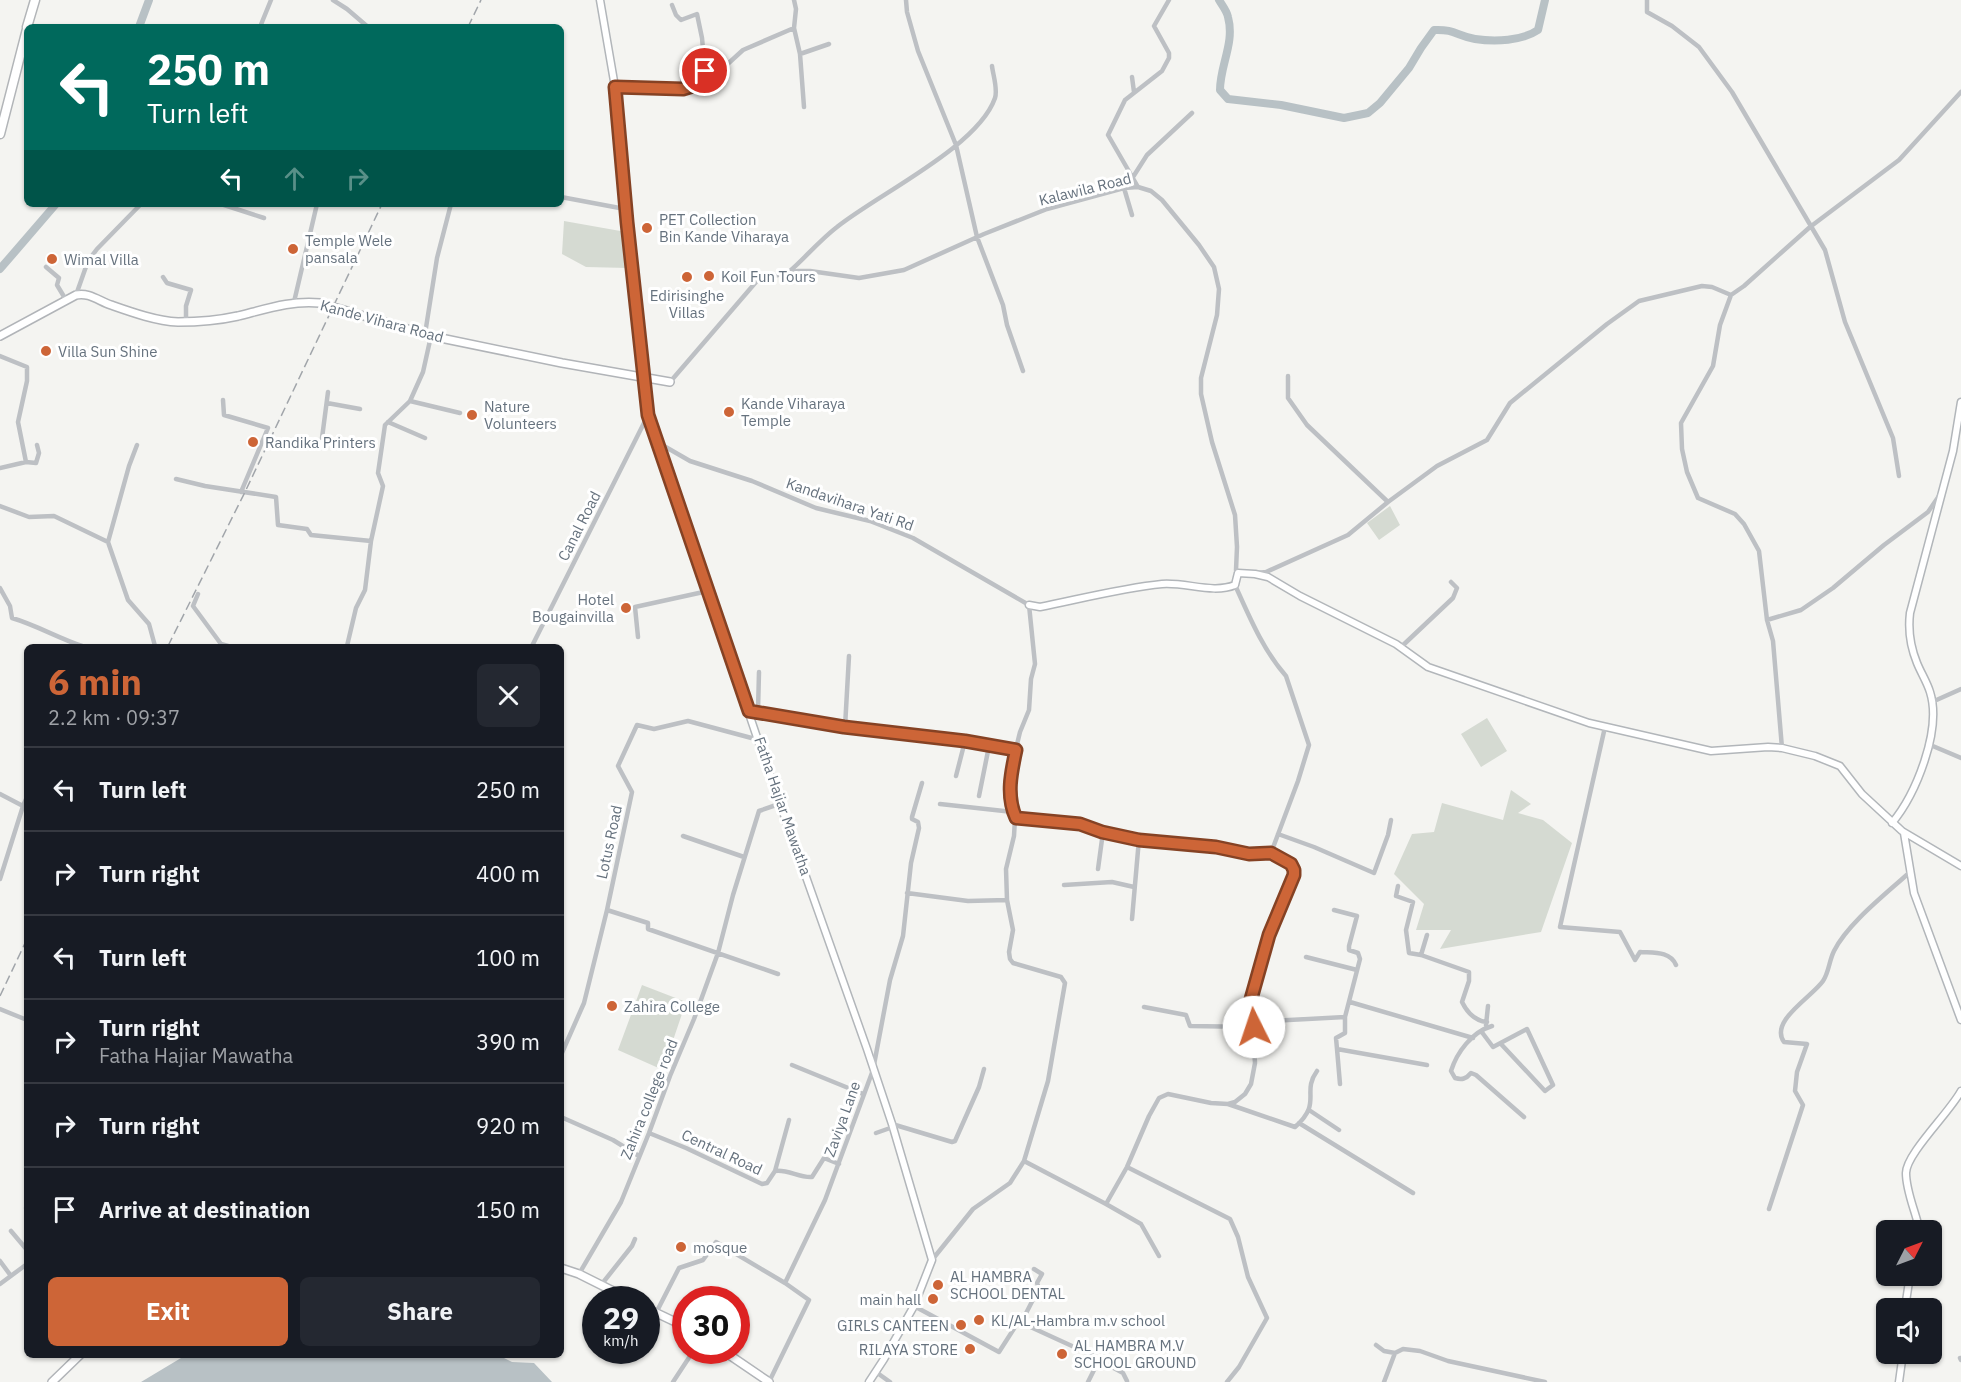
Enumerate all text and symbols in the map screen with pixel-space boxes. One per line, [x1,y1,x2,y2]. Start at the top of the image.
text: 250 m [147,42,270,97]
pin [679,45,730,96]
icon: left [48,48,126,126]
icon: arrive [688,54,721,87]
text: Turn left [147,95,248,130]
icon: left [215,162,248,195]
icon: ahead [278,162,311,195]
icon: right [341,162,374,195]
street label: Kalawila Road [1037,168,1133,210]
place label: PET Collection Bin Kande Viharaya [659,210,789,246]
marker: PET Collection Bin Kande Viharaya [640,221,654,235]
place label: Temple Wele pansala [305,231,392,267]
marker: Temple Wele pansala [286,242,300,256]
place label: Wimal Villa [64,250,139,269]
marker: Wimal Villa [45,252,59,266]
place label: Koil Fun Tours [721,267,816,286]
marker: Koil Fun Tours [702,269,716,283]
marker: Edirisinghe Villas [680,270,694,284]
place label: Edirisinghe Villas [650,286,724,322]
street label: Kande Vihara Road [318,295,446,347]
place label: Villa Sun Shine [58,342,158,361]
marker: Villa Sun Shine [39,344,53,358]
place label: Kande Viharaya Temple [741,394,845,430]
place label: Nature Volunteers [484,397,557,433]
marker: Kande Viharaya Temple [722,405,736,419]
marker: Nature Volunteers [465,408,479,422]
place label: Randika Printers [265,433,376,452]
marker: Randika Printers [246,435,260,449]
street label: Kandavihara Yati Rd [784,473,916,535]
street label: Canal Road [553,488,605,564]
place label: Hotel Bougainvilla [532,590,614,626]
marker: Hotel Bougainvilla [619,601,633,615]
text: 6 min [48,658,142,705]
button: close [477,664,540,727]
text: 2.2 km · 09:37 [48,704,180,731]
street label: Fatha Hajiar Mawatha [750,734,816,878]
icon: left [48,773,81,806]
text: Turn left [99,775,187,804]
text: 250 m [476,775,540,804]
street label: Lotus Road [592,803,626,881]
icon: right [48,857,81,890]
text: Turn right [99,859,200,888]
text: 400 m [476,859,540,888]
icon: left [48,941,81,974]
text: Turn left [99,943,187,972]
text: 100 m [476,943,540,972]
position arrow [1222,995,1286,1059]
place label: Zahira College [624,997,720,1016]
marker: Zahira College [605,999,619,1013]
text: Turn right [99,1013,200,1042]
icon: right [48,1025,81,1058]
text: 390 m [476,1027,540,1056]
street label: Zahira college road [616,1036,682,1162]
text: Fatha Hajiar Mawatha [99,1042,293,1069]
street label: Zaviya Lane [820,1079,864,1159]
icon: right [48,1109,81,1142]
text: Turn right [99,1111,200,1140]
text: 920 m [476,1111,540,1140]
street label: Central Road [679,1125,765,1179]
icon: arrive [48,1193,81,1226]
text: Arrive at destination [99,1195,310,1224]
text: 150 m [476,1195,540,1224]
north arrow [1876,1220,1942,1286]
map controls [1876,1220,1942,1364]
place label: mosque [693,1238,747,1257]
marker: mosque [674,1240,688,1254]
place label: AL HAMBRA SCHOOL DENTAL [950,1267,1066,1303]
button: Exit [48,1277,288,1346]
button: Share [300,1277,540,1346]
marker: AL HAMBRA SCHOOL DENTAL [931,1278,945,1292]
speed limit sign: 30 [672,1286,750,1364]
place label: main hall [859,1290,921,1309]
marker: main hall [926,1292,940,1306]
text: 29 [603,1298,639,1337]
button: sound [1876,1298,1942,1364]
place label: KL/AL-Hambra m.v school [991,1311,1165,1330]
marker: KL/AL-Hambra m.v school [972,1313,986,1327]
place label: GIRLS CANTEEN [837,1316,949,1335]
marker: GIRLS CANTEEN [954,1318,968,1332]
text: km/h [603,1331,639,1350]
place label: AL HAMBRA M.V SCHOOL GROUND [1074,1336,1196,1372]
place label: RILAYA STORE [859,1340,958,1359]
marker: RILAYA STORE [963,1342,977,1356]
marker: AL HAMBRA M.V SCHOOL GROUND [1055,1347,1069,1361]

